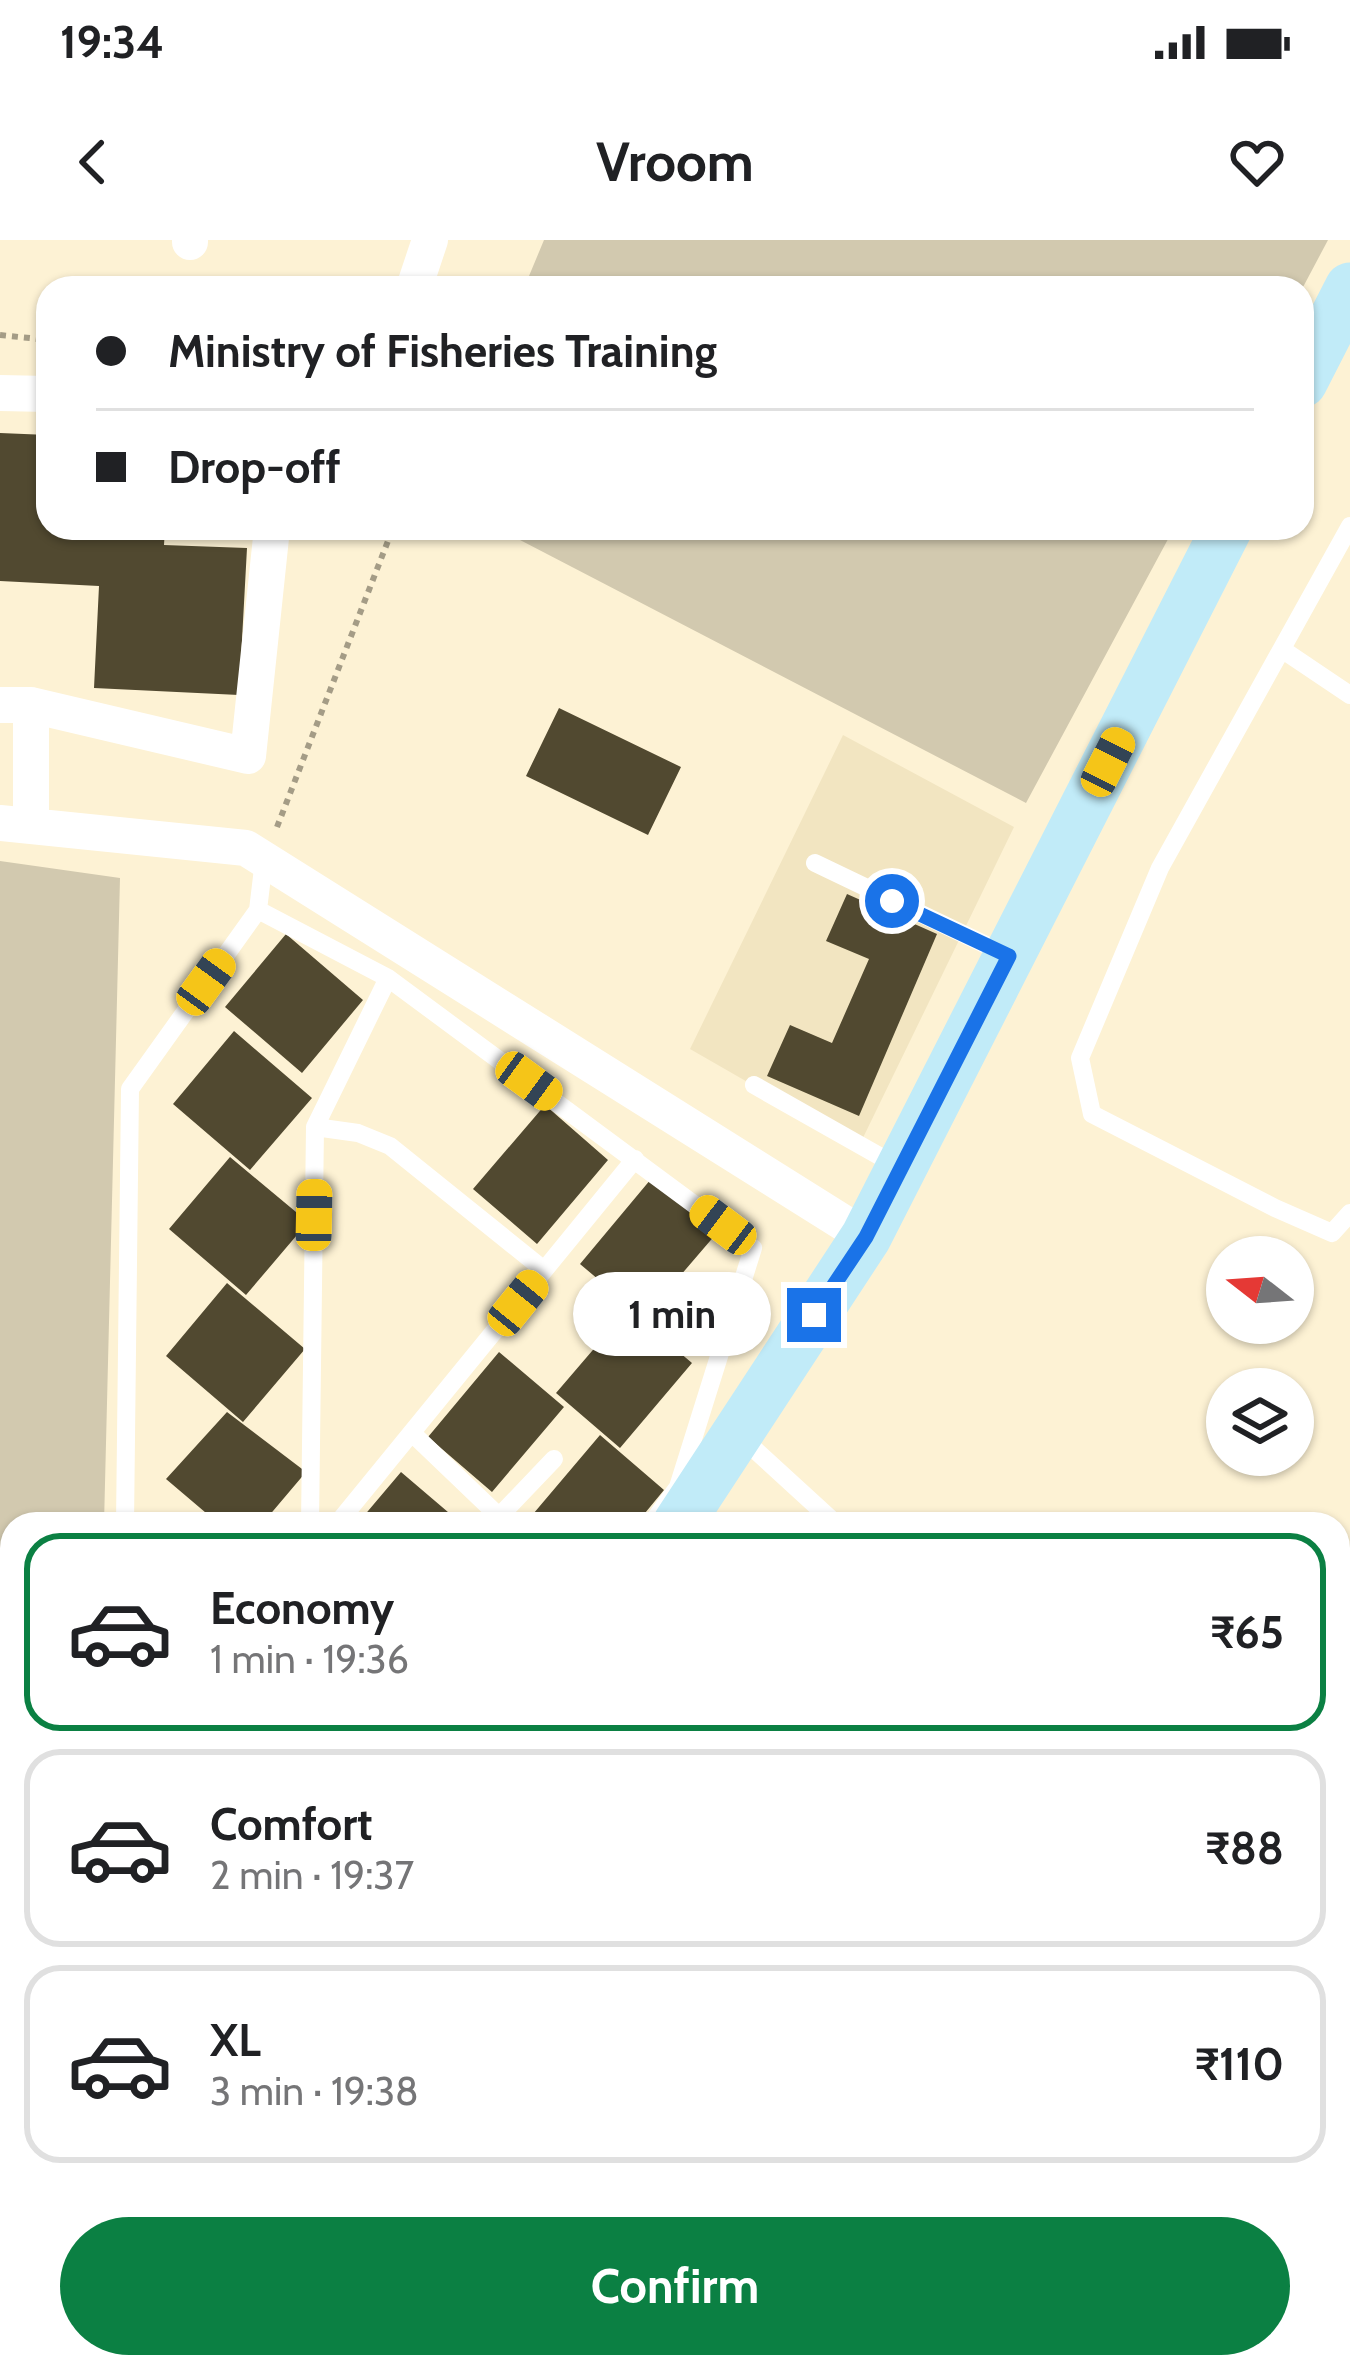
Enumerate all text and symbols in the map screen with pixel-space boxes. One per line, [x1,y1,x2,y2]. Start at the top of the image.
text: 19:34 [60,15,164,69]
icon: back [60,129,126,195]
text: Vroom [596,129,754,195]
icon: heart [1224,129,1290,195]
text: Ministry of Fisheries Training [168,324,717,378]
text: Drop-off [168,440,341,494]
car [1076,722,1140,802]
route start [865,874,919,928]
car [170,942,242,1022]
car [489,1045,569,1117]
car [295,1179,333,1251]
car [683,1189,763,1261]
north arrow [1206,1236,1314,1344]
map controls [1206,1236,1314,1476]
car [481,1264,555,1342]
callout: 1 min [574,1273,772,1357]
route end [787,1288,841,1342]
text: 1 min [628,1290,716,1338]
button: layers [1206,1368,1314,1476]
icon: car [66,1578,174,1686]
text: Economy [210,1581,394,1635]
text: ₹65 [1210,1605,1284,1659]
text: 1 min · 19:36 [210,1635,409,1683]
icon: car [66,1794,174,1902]
text: Comfort [210,1797,373,1851]
text: ₹88 [1205,1821,1284,1875]
text: 2 min · 19:37 [210,1851,414,1899]
icon: car [66,2010,174,2118]
text: XL [210,2013,261,2067]
text: ₹110 [1194,2037,1284,2091]
text: 3 min · 19:38 [210,2067,419,2115]
button: Confirm [60,2217,1290,2355]

